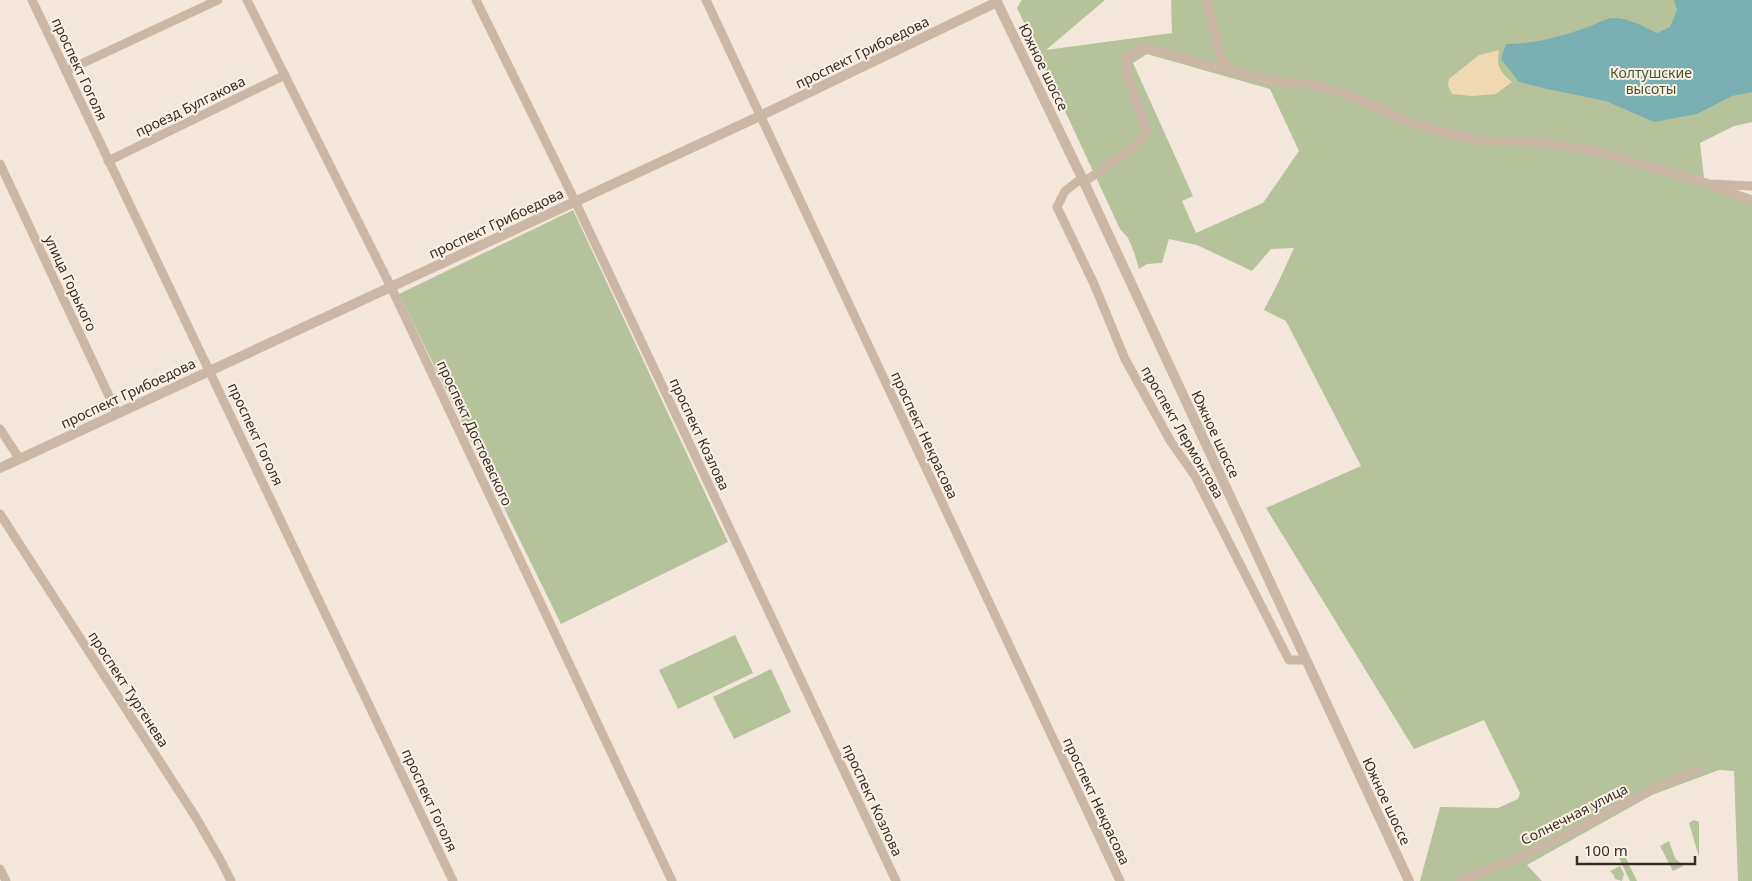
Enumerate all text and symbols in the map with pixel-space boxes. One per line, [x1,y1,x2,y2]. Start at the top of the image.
street label: проспект Грибоедова [792,11,932,93]
street label: проспект Гоголя [48,14,112,124]
street label: Южное шоссе [1015,20,1073,114]
park label: Колтушские высоты [1610,63,1692,98]
street label: проезд Булгакова [132,71,248,141]
street label: проспект Грибоедова [426,183,566,263]
street label: улица Горького [40,232,102,334]
street label: проспект Грибоедова [58,353,198,433]
street label: проспект Достоевского [433,357,517,509]
street label: проспект Лермонтова [1137,362,1229,502]
street label: проспект Некрасова [887,368,963,502]
street label: проспект Козлова [666,375,734,493]
street label: проспект Гоголя [224,379,288,489]
street label: Южное шоссе [1187,387,1245,481]
street label: проспект Тургенева [84,627,174,751]
street label: проспект Некрасова [1059,734,1135,868]
street label: проспект Козлова [839,741,907,859]
street label: проспект Гоголя [398,745,462,855]
street label: Южное шоссе [1358,754,1416,848]
street label: Солнечная улица [1517,779,1631,849]
scale bar [1577,834,1694,866]
text: 100 m [1584,840,1628,860]

